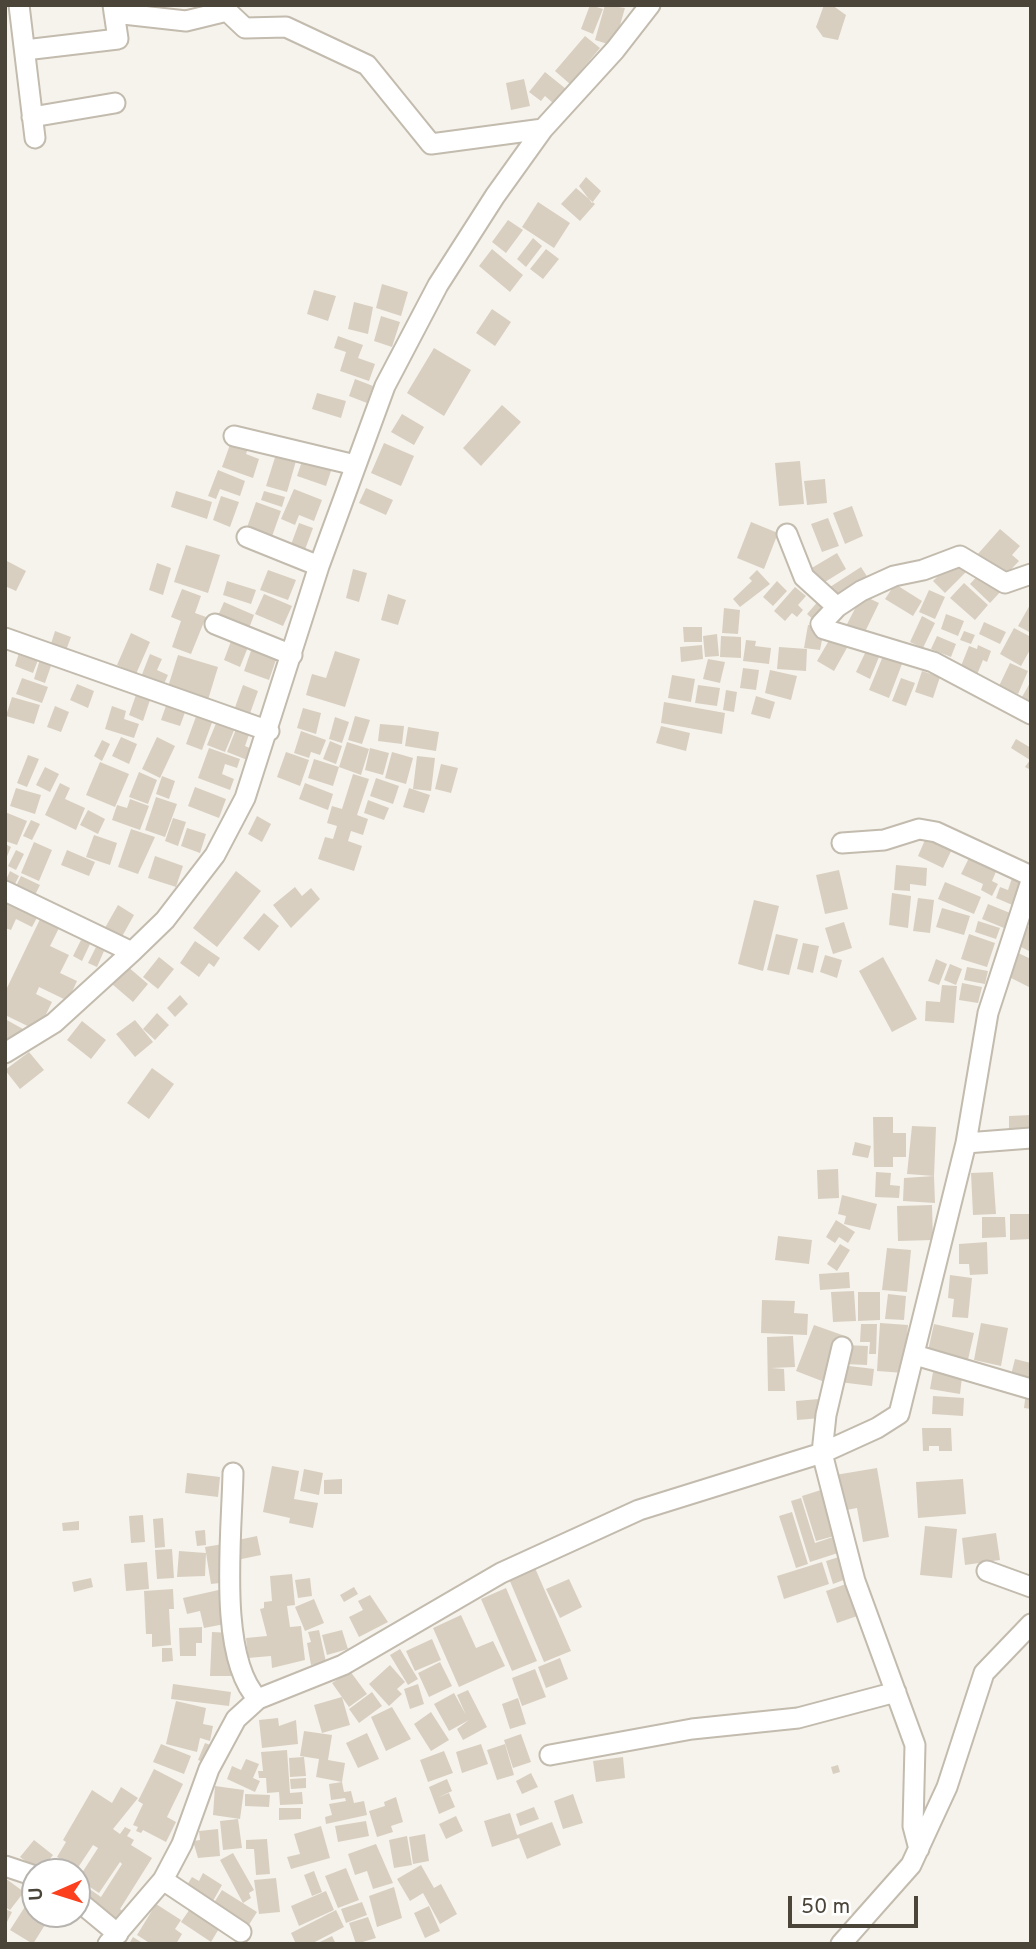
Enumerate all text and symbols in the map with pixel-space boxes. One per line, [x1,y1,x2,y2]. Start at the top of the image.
north arrow [21,1858,91,1928]
scale bar [791,1882,920,1926]
text: U [25,1887,49,1901]
text: 50 m [801,1894,850,1921]

